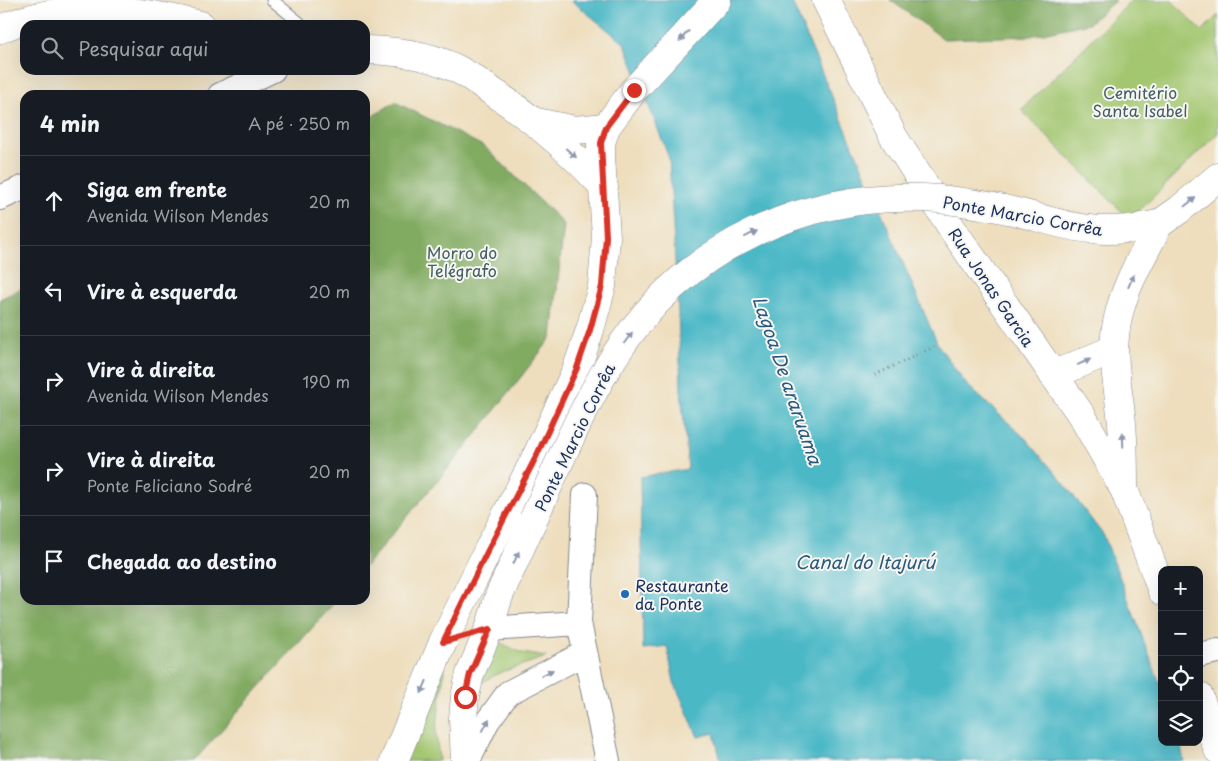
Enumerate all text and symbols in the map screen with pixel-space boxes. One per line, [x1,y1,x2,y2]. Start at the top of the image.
search box [20,20,370,75]
one-way arrow [678,29,690,41]
icon: search [38,34,66,62]
text: Pesquisar aqui [78,34,208,62]
route end [623,79,646,102]
park label: Cemitério Santa Isabel [1092,80,1188,122]
text: 4 min [40,107,100,139]
text: A pé · 250 m [248,111,350,135]
one-way arrow [564,147,576,159]
text: Siga em frente [87,175,227,203]
icon: ahead [40,187,68,215]
text: 20 m [309,189,350,213]
street label: Ponte Marcio Corrêa [941,189,1105,241]
one-way arrow [1184,197,1196,208]
text: Avenida Wilson Mendes [87,203,268,227]
street label: Rua Jonas Garcia [943,223,1041,351]
one-way arrow [744,230,758,238]
park label: Morro do Telégrafo [427,240,497,282]
one-way arrow [1127,274,1135,288]
icon: left [40,277,68,305]
text: Vire à esquerda [87,277,238,305]
text: 20 m [309,279,350,303]
water label: Lagoa De araruama [747,292,830,468]
one-way arrow [623,331,633,345]
text: Vire à direita [87,355,215,383]
street label: Ponte Marcio Corrêa [528,358,621,515]
one-way arrow [1077,358,1091,366]
icon: right [40,367,68,395]
text: 190 m [302,369,350,393]
text: Avenida Wilson Mendes [87,383,268,407]
one-way arrow [1118,432,1126,448]
text: Vire à direita [87,445,215,473]
icon: right [40,457,68,485]
text: 20 m [309,459,350,483]
text: Ponte Feliciano Sodré [87,473,253,497]
icon: arrive [40,547,68,575]
text: Chegada ao destino [87,547,277,575]
water label: Canal do Itajurú [795,548,936,575]
one-way arrow [512,551,520,565]
map controls [1158,566,1203,746]
button: + [1158,566,1203,611]
place label: Restaurante da Ponte [635,573,729,615]
marker: Restaurante da Ponte [619,588,631,600]
button: − [1158,611,1203,656]
button: locate [1158,656,1203,701]
one-way arrow [539,669,554,677]
one-way arrow [420,680,428,694]
route start [454,686,477,709]
button: layers [1158,701,1203,746]
one-way arrow [481,719,490,732]

